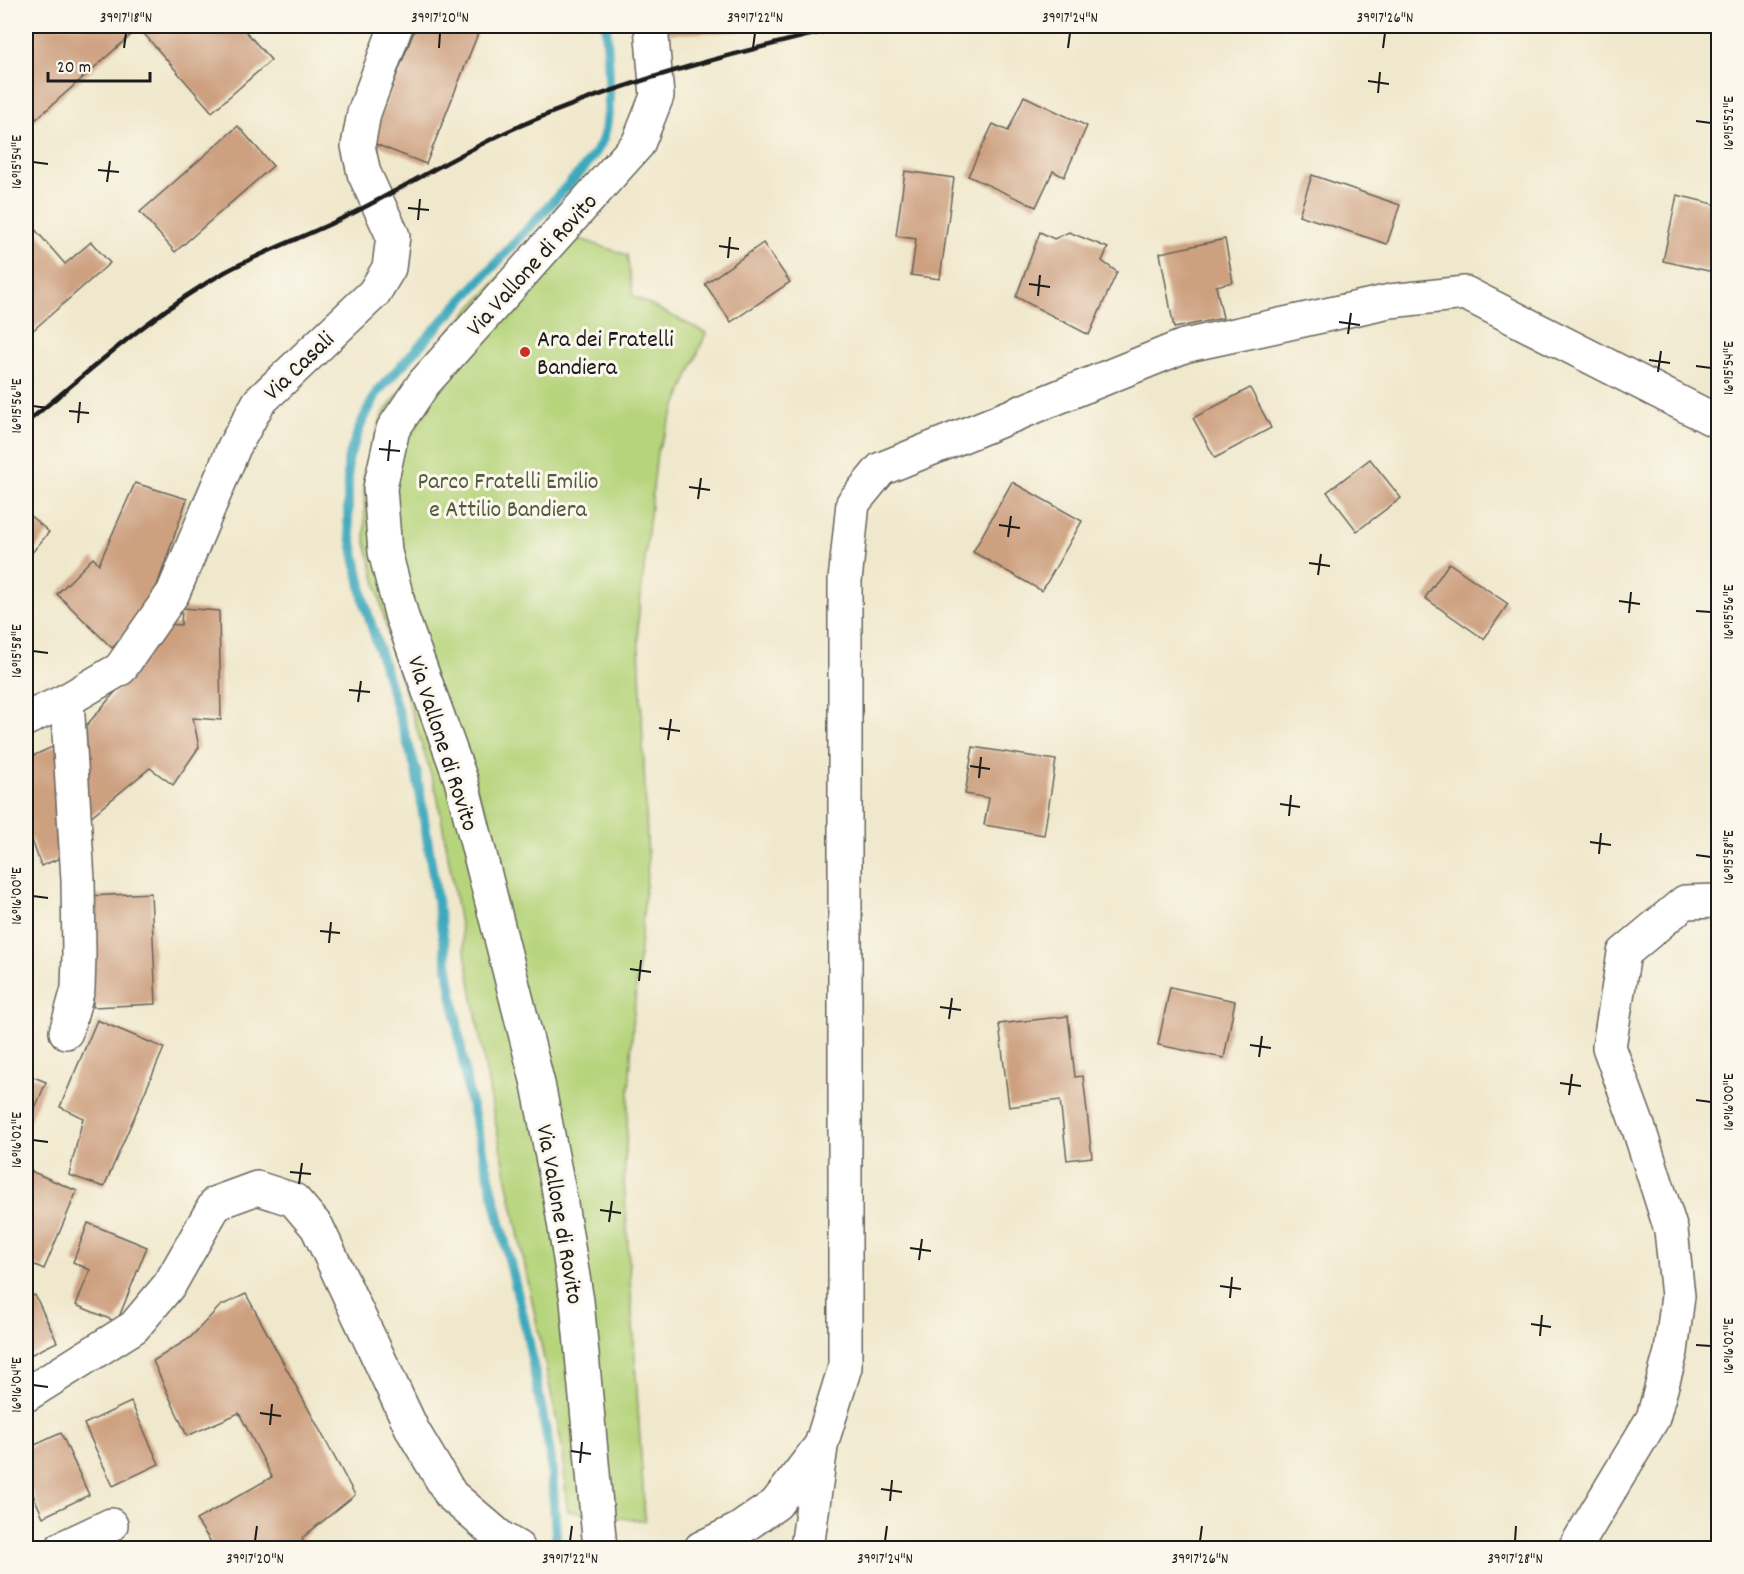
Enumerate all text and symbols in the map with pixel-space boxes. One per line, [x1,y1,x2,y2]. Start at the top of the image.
text: 39°17'18"N [100,8,152,30]
text: 39°17'20"N [411,8,469,30]
text: 39°17'22"N [727,8,783,30]
text: 39°17'24"N [1042,8,1098,30]
text: 39°17'26"N [1357,8,1414,30]
scale bar [48,45,150,83]
text: 20 m [57,56,91,81]
text: 16°15'52"E [1719,96,1741,150]
text: 16°15'54"E [7,135,29,189]
street label: Via Vallone di Rovito [460,187,607,345]
place label: Ara dei Fratelli Bandiera [537,324,674,386]
street label: Via Casali [257,325,343,410]
text: 16°15'54"E [1719,341,1741,395]
marker: Ara dei Fratelli Bandiera [518,345,532,359]
text: 16°15'56"E [7,378,29,434]
park label: Parco Fratelli Emilio e Attilio Bandiera [417,466,599,528]
text: 16°15'56"E [1719,584,1741,640]
text: 16°15'58"E [7,624,29,678]
street label: Via Vallone di Rovito [397,652,485,836]
text: 16°15'58"E [1719,830,1741,884]
text: 16°16'00"E [7,867,29,925]
text: 16°16'00"E [1719,1073,1741,1131]
text: 16°16'02"E [7,1112,29,1168]
street label: Via Vallone di Rovito [525,1122,591,1307]
text: 16°16'02"E [1719,1318,1741,1374]
text: 16°16'04"E [7,1357,29,1413]
text: 39°17'20"N [226,1549,284,1571]
text: 39°17'22"N [542,1549,598,1571]
text: 39°17'24"N [857,1549,913,1571]
text: 39°17'26"N [1172,1549,1229,1571]
text: 39°17'28"N [1487,1549,1543,1571]

